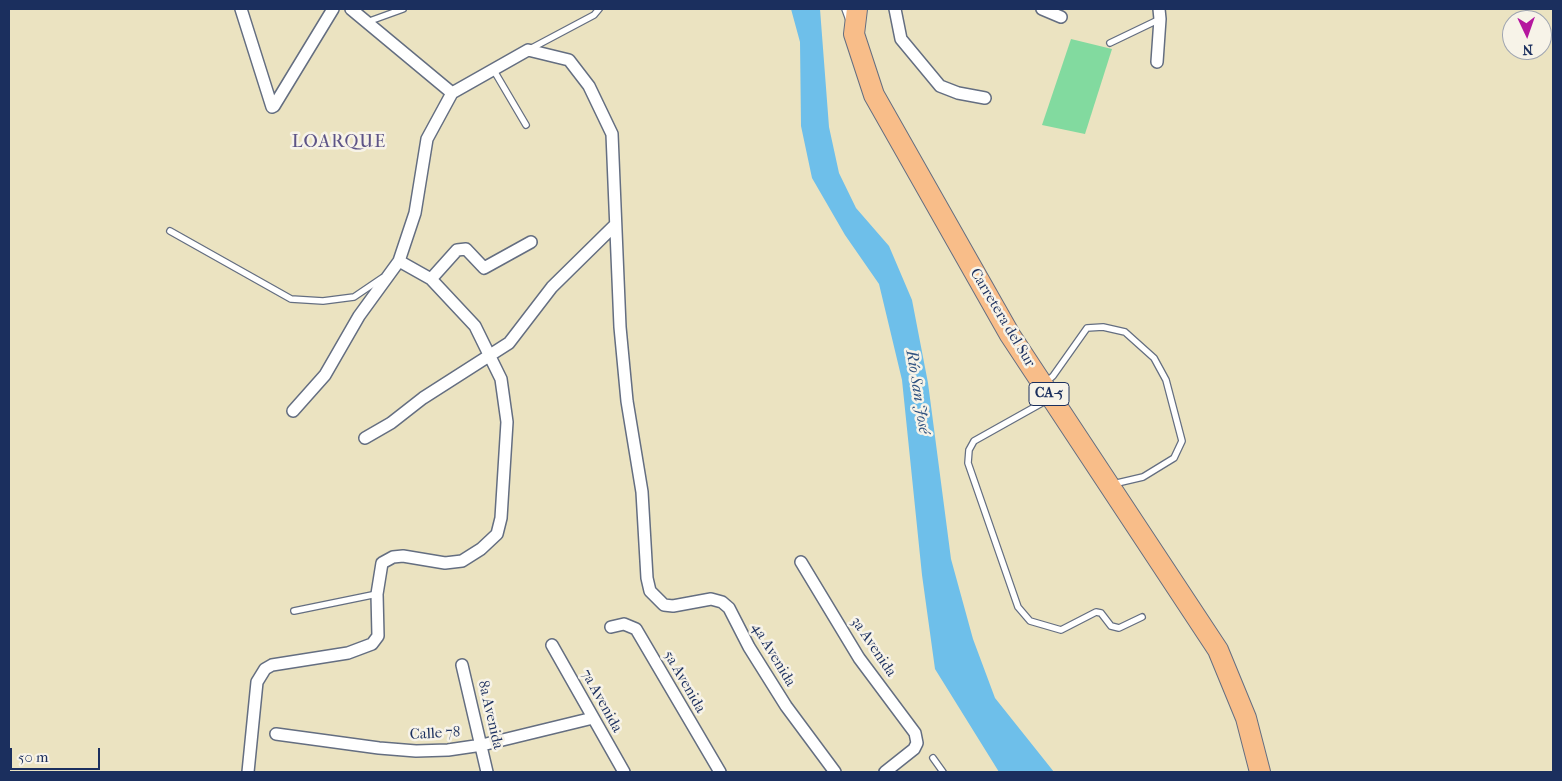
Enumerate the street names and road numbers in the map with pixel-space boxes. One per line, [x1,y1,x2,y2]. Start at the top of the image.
street label: Carretera del Sur [965,265,1039,371]
road number: CA-5 [1029,382,1069,406]
street label: 3a Avenida [846,614,900,680]
street label: 4a Avenida [747,620,799,690]
street label: 5a Avenida [659,648,709,716]
street label: 7a Avenida [576,666,626,736]
street label: 8a Avenida [473,679,507,751]
street label: Calle 78 [409,724,461,744]

